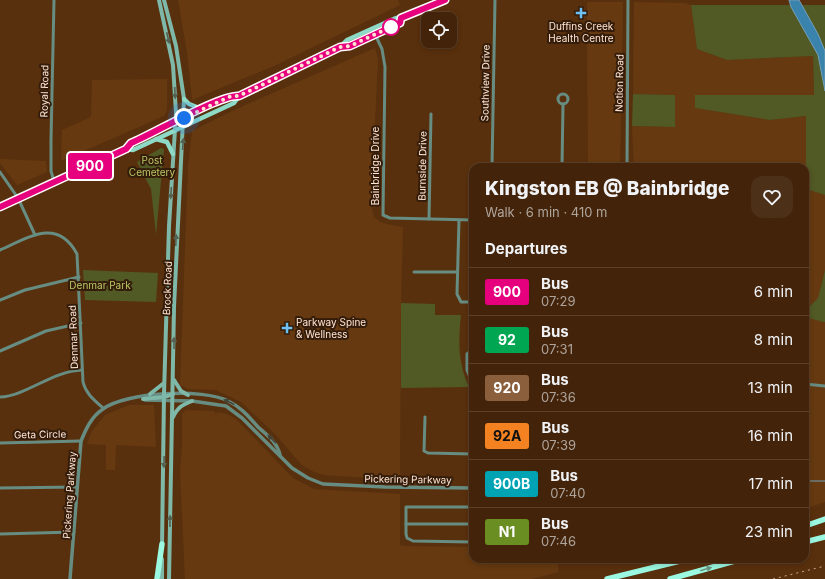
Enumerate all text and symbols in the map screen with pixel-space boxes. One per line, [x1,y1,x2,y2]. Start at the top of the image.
marker: Duffins Creek Health Centre [575,7,587,19]
map controls [421,12,457,48]
button: locate [421,12,457,48]
unlabelled marker [382,18,400,36]
place label: Duffins Creek Health Centre [548,20,614,44]
one-way arrow [165,32,171,45]
street label: Southview Drive [478,44,492,122]
street label: Notion Road [612,54,626,112]
street label: Royal Road [38,65,50,117]
one-way arrow [172,87,179,99]
your location [174,108,194,128]
street label: Bainbridge Drive [369,126,381,205]
street label: Burnside Drive [415,131,429,201]
one-way arrow [180,138,187,150]
line badge: 900 [67,153,113,179]
park label: Post Cemetery [129,154,176,178]
text: 900 [76,157,104,174]
button: heart [751,176,793,218]
text: Kingston EB @ Bainbridge [485,177,729,200]
one-way arrow [167,187,174,199]
text: Walk · 6 min · 410 m [485,204,607,220]
one-way arrow [173,234,180,246]
text: Departures [485,239,567,258]
street label: Brock Road [160,261,174,315]
text: Bus [541,274,569,293]
park label: Denmar Park [69,279,131,291]
text: 6 min [754,282,793,301]
text: 900 [493,283,521,300]
text: 07:29 [541,293,576,309]
street label: Denmar Road [66,305,80,369]
place label: Parkway Spine & Wellness [296,316,366,340]
marker: Parkway Spine & Wellness [281,322,293,334]
text: Bus [541,322,569,341]
text: 8 min [754,330,793,349]
text: 92 [498,331,516,348]
one-way arrow [171,336,177,349]
text: 07:31 [541,341,573,357]
text: Bus [541,370,569,389]
text: 13 min [748,378,793,397]
text: 920 [493,379,521,396]
text: 07:36 [541,389,576,405]
one-way arrow [224,399,235,405]
text: Bus [541,418,569,437]
text: 16 min [748,426,793,445]
text: 92A [493,427,521,444]
street label: Geta Circle [14,428,66,440]
one-way arrow [267,435,277,444]
text: 07:39 [541,437,576,453]
street label: Pickering Parkway [60,451,78,539]
one-way arrow [161,456,167,469]
text: Bus [550,466,578,485]
street label: Pickering Parkway [364,472,452,486]
text: 17 min [749,474,793,493]
text: 900B [493,475,530,492]
text: 07:40 [550,485,585,501]
one-way arrow [167,514,173,527]
text: Bus [541,514,569,533]
text: 23 min [745,522,793,541]
text: N1 [499,523,515,540]
text: 07:46 [541,533,576,549]
one-way arrow [700,566,712,572]

